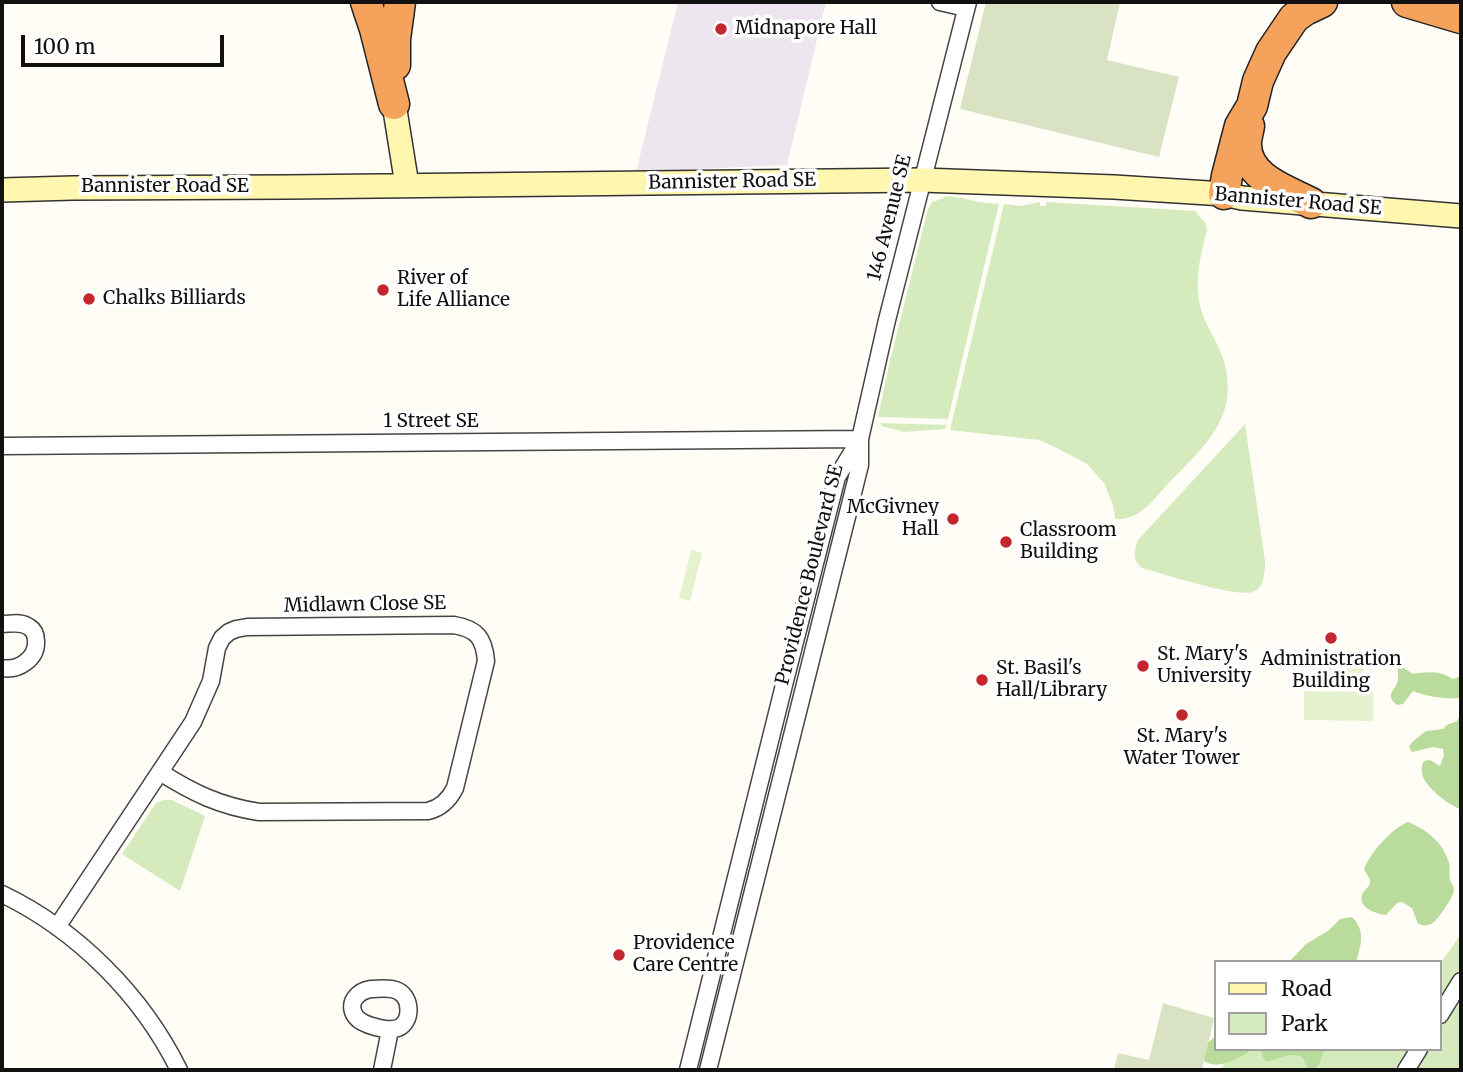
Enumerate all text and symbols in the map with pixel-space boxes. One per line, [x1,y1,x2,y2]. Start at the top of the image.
place label: Midnapore Hall [735,18,877,40]
scale bar [24,21,228,65]
marker: Midnapore Hall [713,21,729,37]
text: 100 m [34,33,96,60]
street label: 146 Avenue SE [863,152,917,284]
street label: Bannister Road SE [648,169,816,195]
street label: Bannister Road SE [81,176,249,198]
street label: Bannister Road SE [1213,183,1383,221]
place label: River of Life Alliance [397,268,510,312]
marker: River of Life Alliance [375,282,391,298]
place label: Chalks Billiards [103,288,246,310]
marker: Chalks Billiards [81,291,97,307]
street label: 1 Street SE [383,411,479,433]
street label: Providence Boulevard SE [772,463,848,687]
place label: McGivney Hall [847,497,939,541]
marker: McGivney Hall [945,511,961,527]
place label: Classroom Building [1020,520,1116,564]
marker: Classroom Building [998,534,1014,550]
street label: Midlawn Close SE [284,592,446,618]
marker: Administration Building [1323,630,1339,646]
place label: St. Mary's University [1157,644,1252,688]
place label: Administration Building [1260,649,1402,693]
place label: St. Basil's Hall/Library [996,658,1107,702]
marker: St. Mary's University [1135,658,1151,674]
marker: St. Basil's Hall/Library [974,672,990,688]
marker: St. Mary's Water Tower [1174,707,1190,723]
place label: St. Mary's Water Tower [1124,726,1240,770]
place label: Providence Care Centre [633,933,738,977]
marker: Providence Care Centre [611,947,627,963]
legend [1214,960,1442,1051]
text: Road [1281,975,1332,1002]
text: Park [1281,1010,1328,1037]

